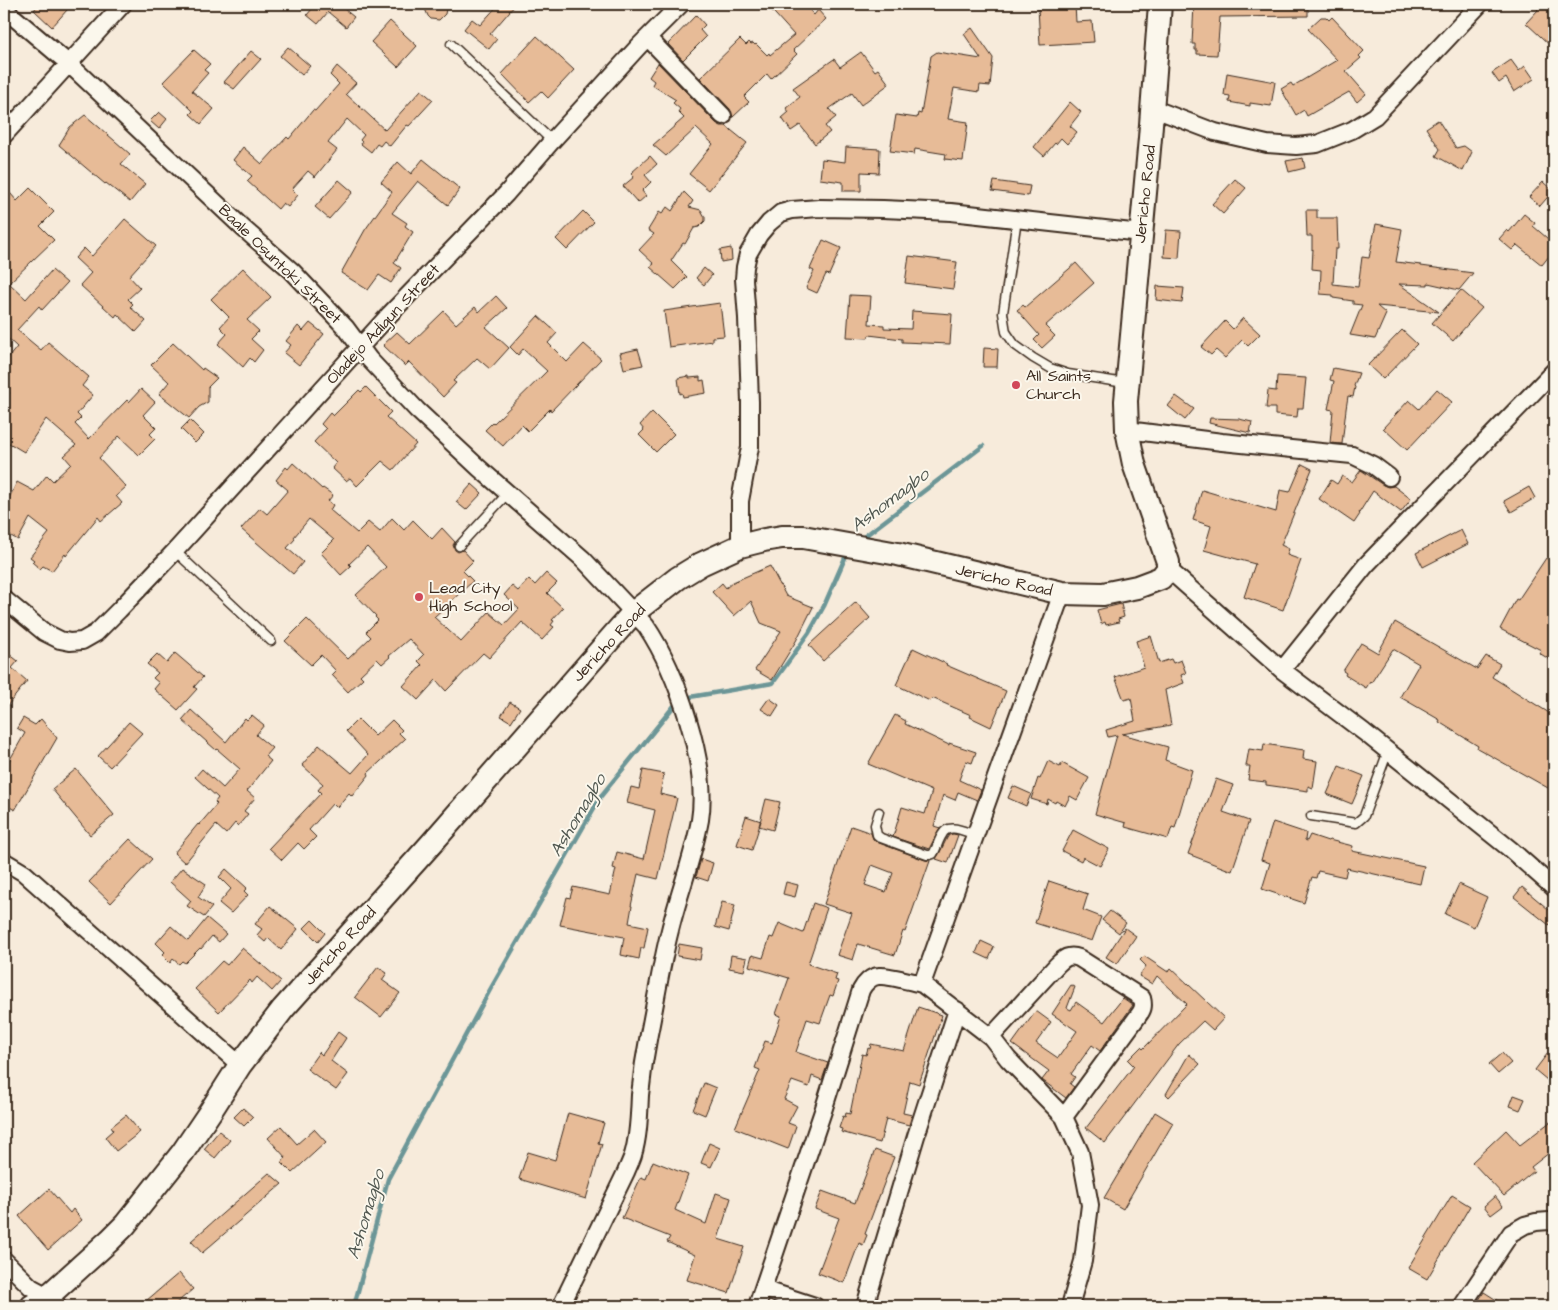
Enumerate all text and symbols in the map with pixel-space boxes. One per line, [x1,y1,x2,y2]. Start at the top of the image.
street label: Jericho Road [1129,144,1161,244]
street label: Baale Osuntoki Street [214,199,347,329]
street label: Oladejo Adigun Street [321,259,446,390]
place label: All Saints Church [1026,365,1091,405]
marker: All Saints Church [1010,379,1022,391]
water label: Ashomagbo [846,461,936,539]
street label: Jericho Road [953,558,1055,602]
place label: Lead City High School [429,577,513,618]
marker: Lead City High School [413,591,425,603]
street label: Jericho Road [567,599,651,687]
water label: Ashomagbo [544,767,614,862]
street label: Jericho Road [299,902,381,990]
water label: Ashomagbo [341,1164,393,1262]

